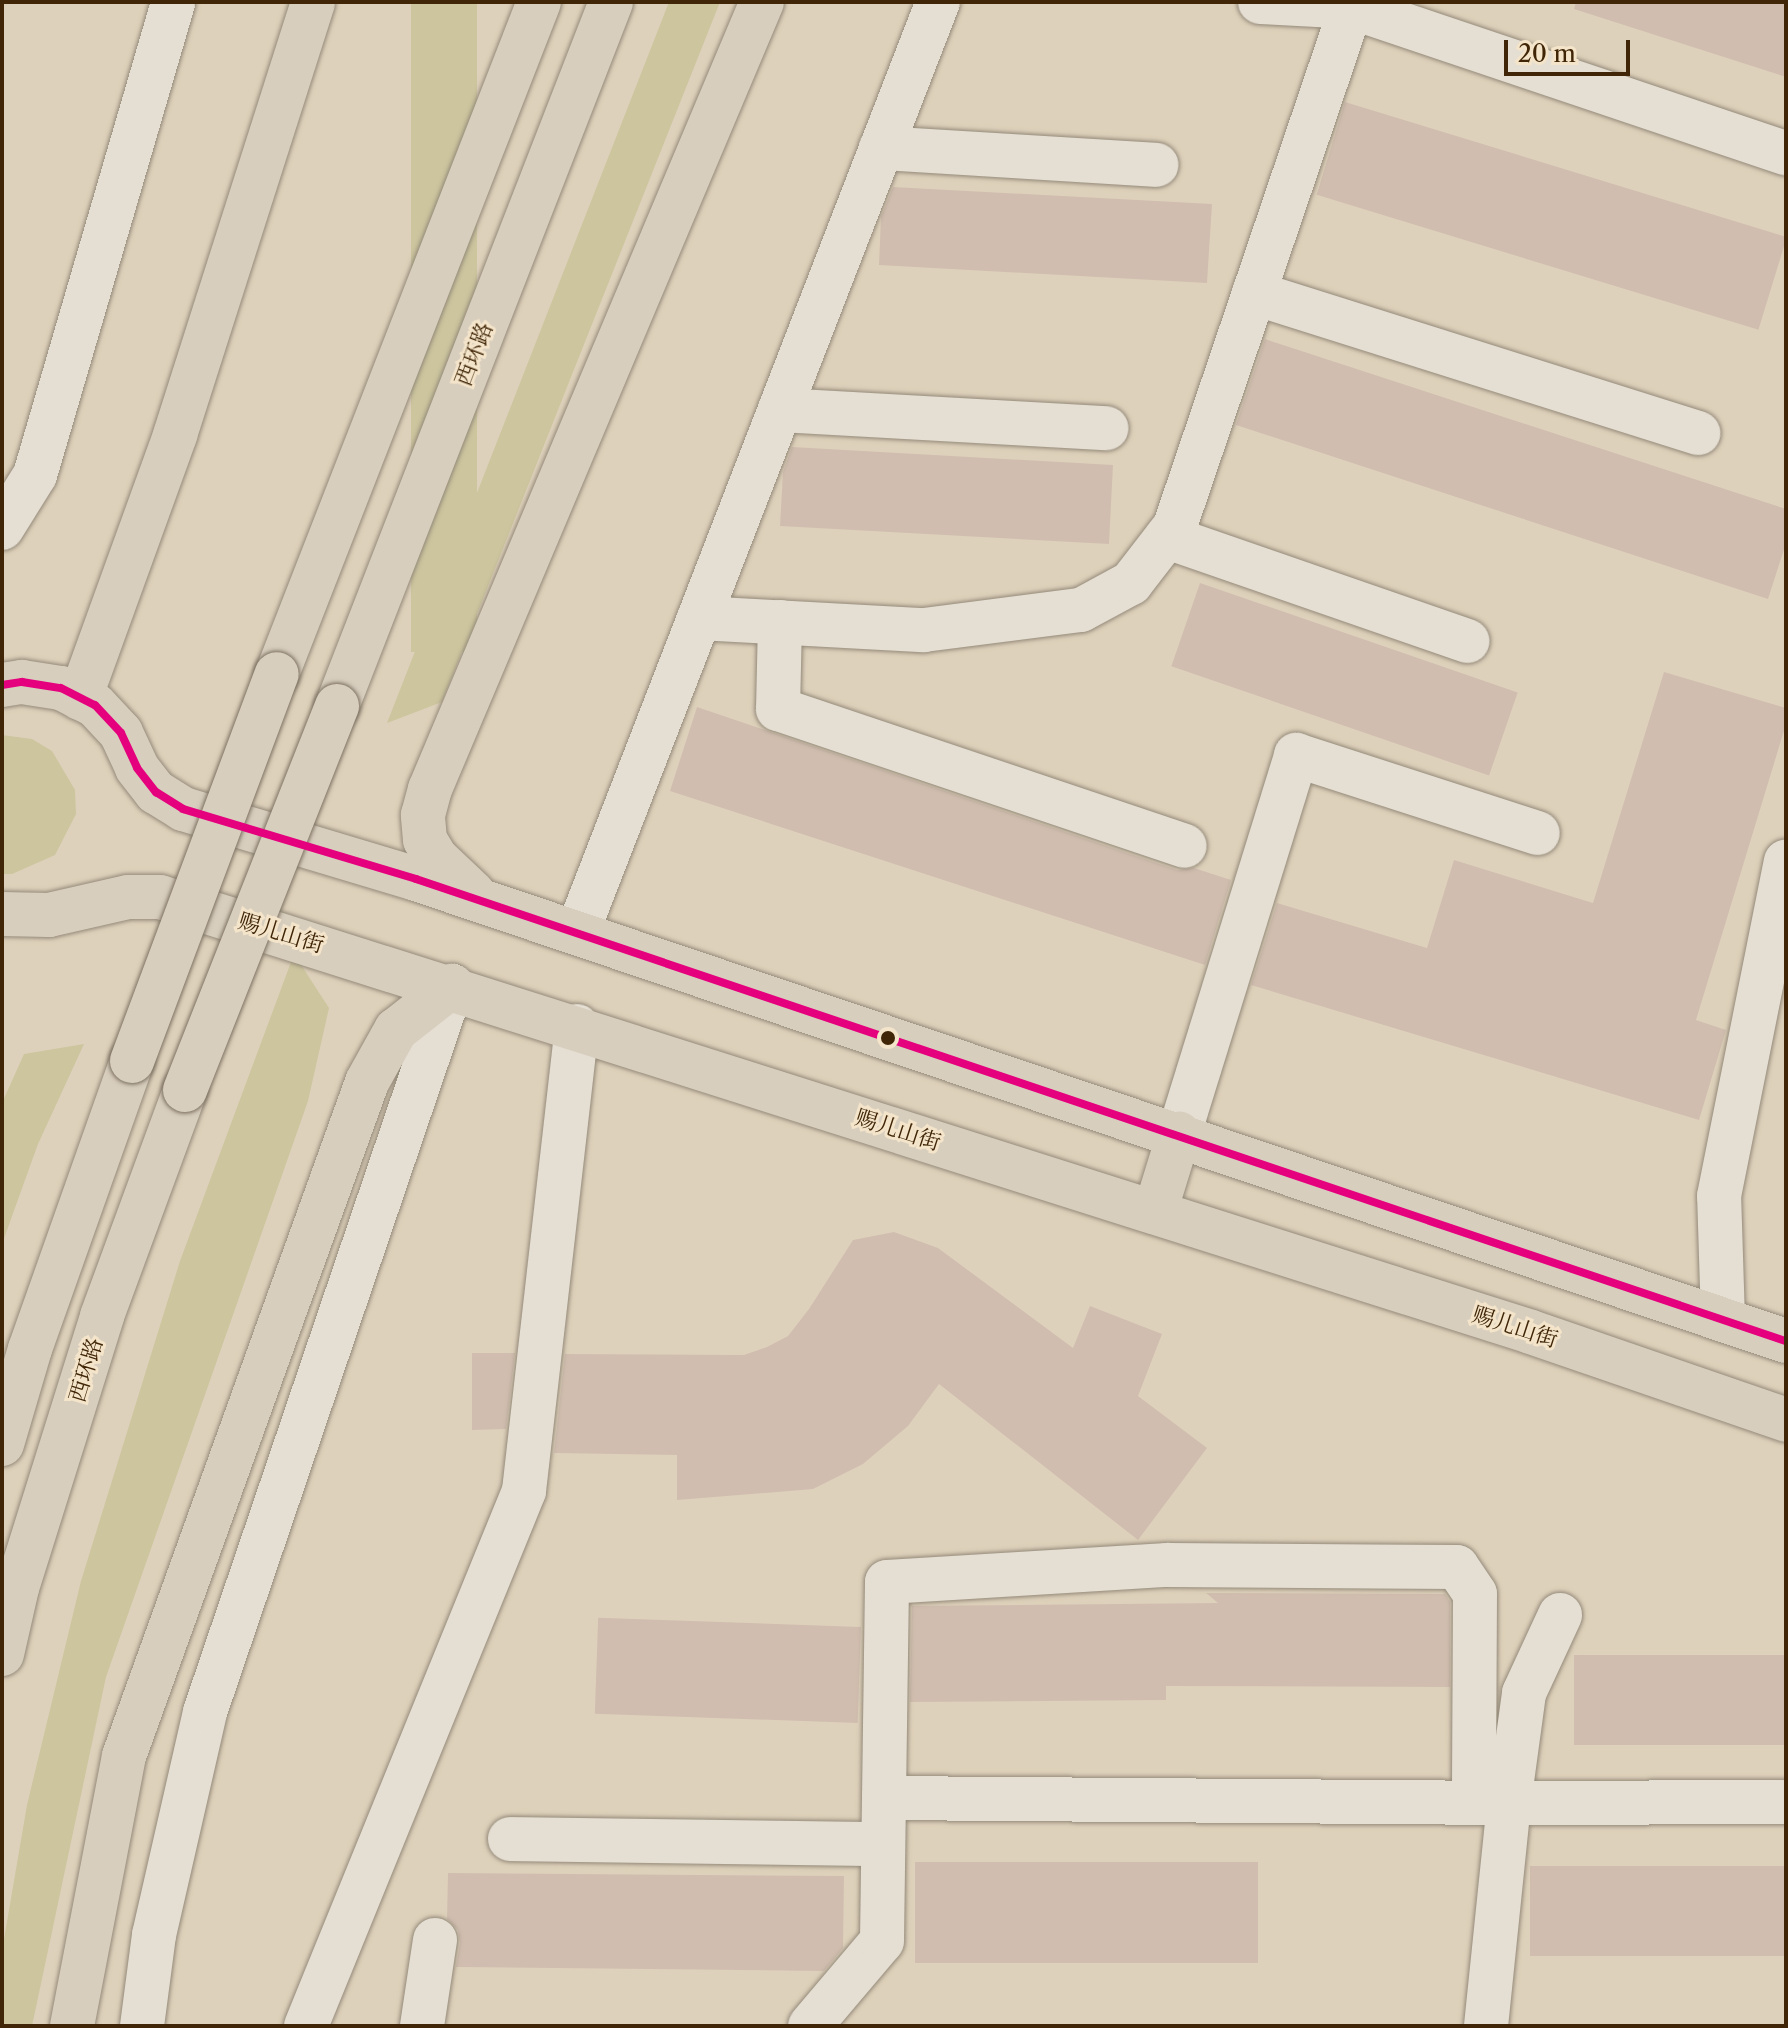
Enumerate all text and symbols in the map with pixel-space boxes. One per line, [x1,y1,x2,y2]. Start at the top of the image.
scale bar [1508,24,1634,74]
text: 20 m [1518,39,1576,68]
street label: 西环路 [450,318,498,390]
street label: 赐儿山街 [235,908,327,958]
unlabelled marker [880,1030,896,1046]
street label: 赐儿山街 [852,1104,944,1156]
street label: 赐儿山街 [1469,1301,1561,1353]
street label: 西环路 [64,1335,108,1405]

